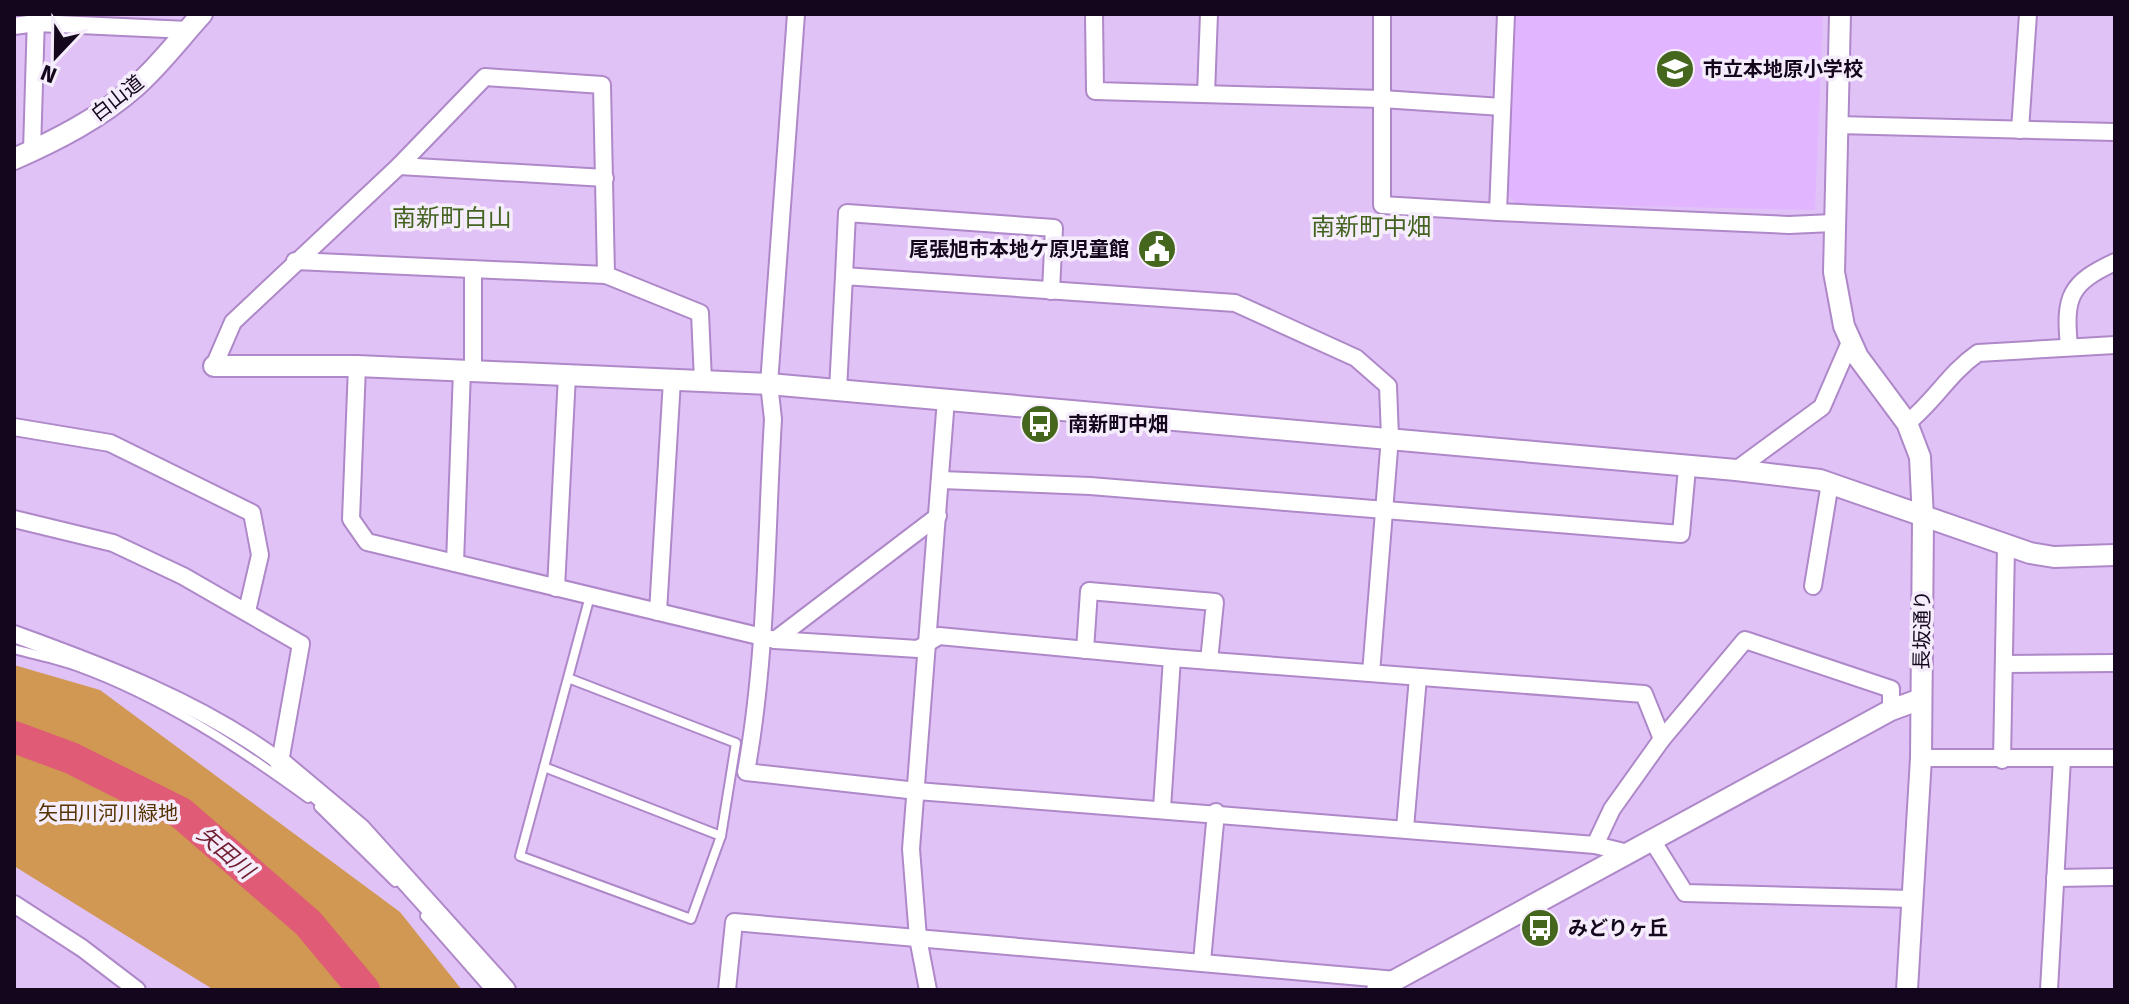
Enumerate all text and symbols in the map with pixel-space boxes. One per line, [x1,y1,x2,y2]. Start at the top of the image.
north arrow [16,16,96,96]
school or university icon: 市立本地原小学校 [1654,48,1696,90]
place label: 市立本地原小学校 [1703,57,1863,81]
text: N [37,59,61,89]
street label: 白山道 [86,70,148,126]
district label: 南新町白山 [392,204,512,232]
district label: 南新町中畑 [1311,213,1431,241]
public building icon: 尾張旭市本地ケ原児童館 [1136,228,1178,270]
place label: 尾張旭市本地ケ原児童館 [909,237,1129,261]
bus stop icon: 南新町中畑 [1019,403,1061,445]
place label: 南新町中畑 [1068,412,1168,436]
street label: 長坂通り [1909,590,1935,670]
park label: 矢田川河川緑地 [38,801,178,825]
water label: 矢田川 [192,821,261,886]
bus stop icon: みどりヶ丘 [1519,907,1561,949]
place label: みどりヶ丘 [1568,916,1668,940]

